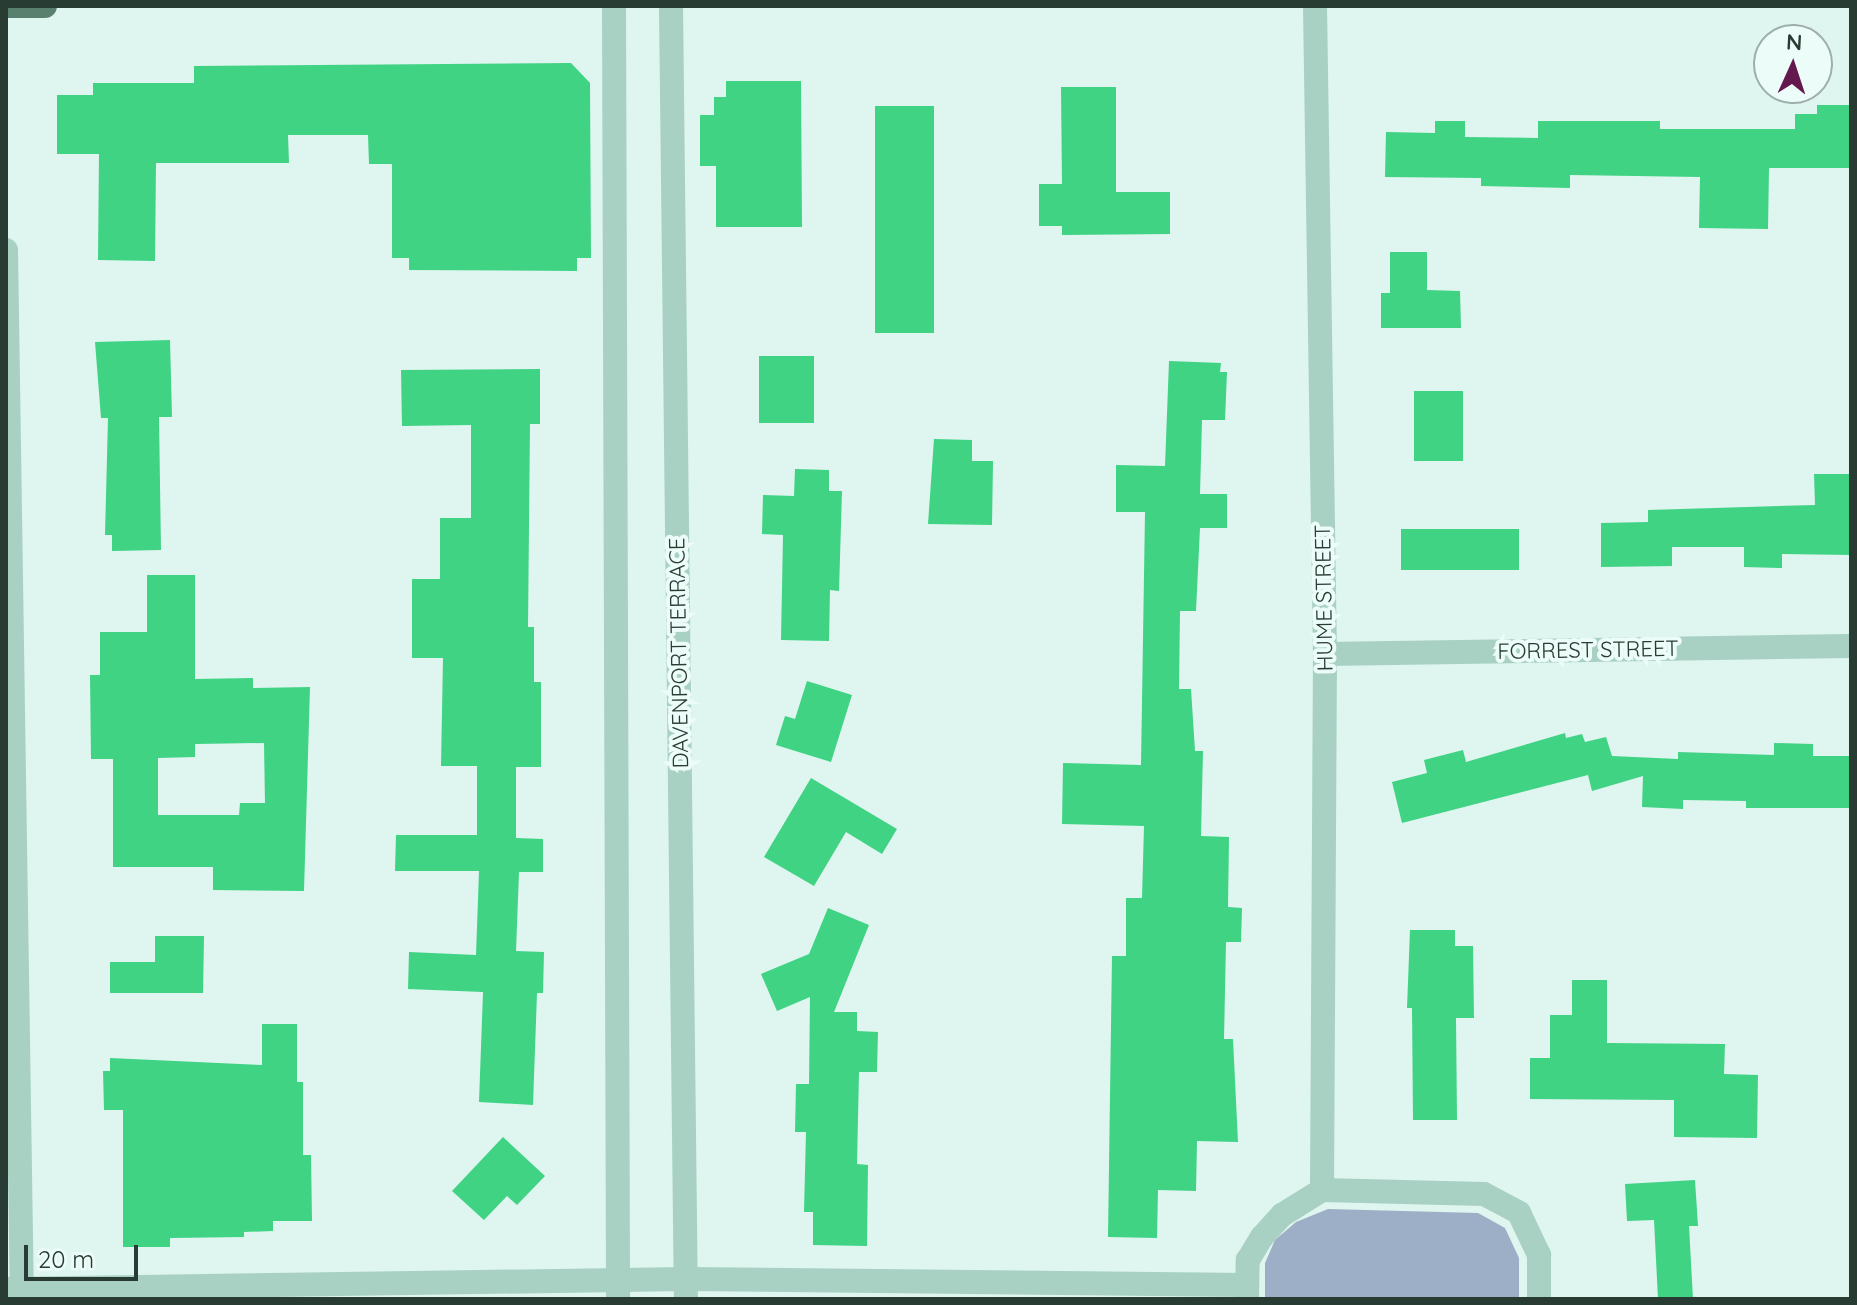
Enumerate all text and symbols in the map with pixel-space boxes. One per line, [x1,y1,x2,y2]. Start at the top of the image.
north arrow [1753,24,1833,104]
text: N [1785,28,1803,56]
street label: HUME STREET [1310,524,1338,672]
street label: DAVENPORT TERRACE [664,537,694,769]
street label: FORREST STREET [1497,635,1679,665]
scale bar [28,1229,142,1279]
text: 20 m [38,1244,94,1274]

